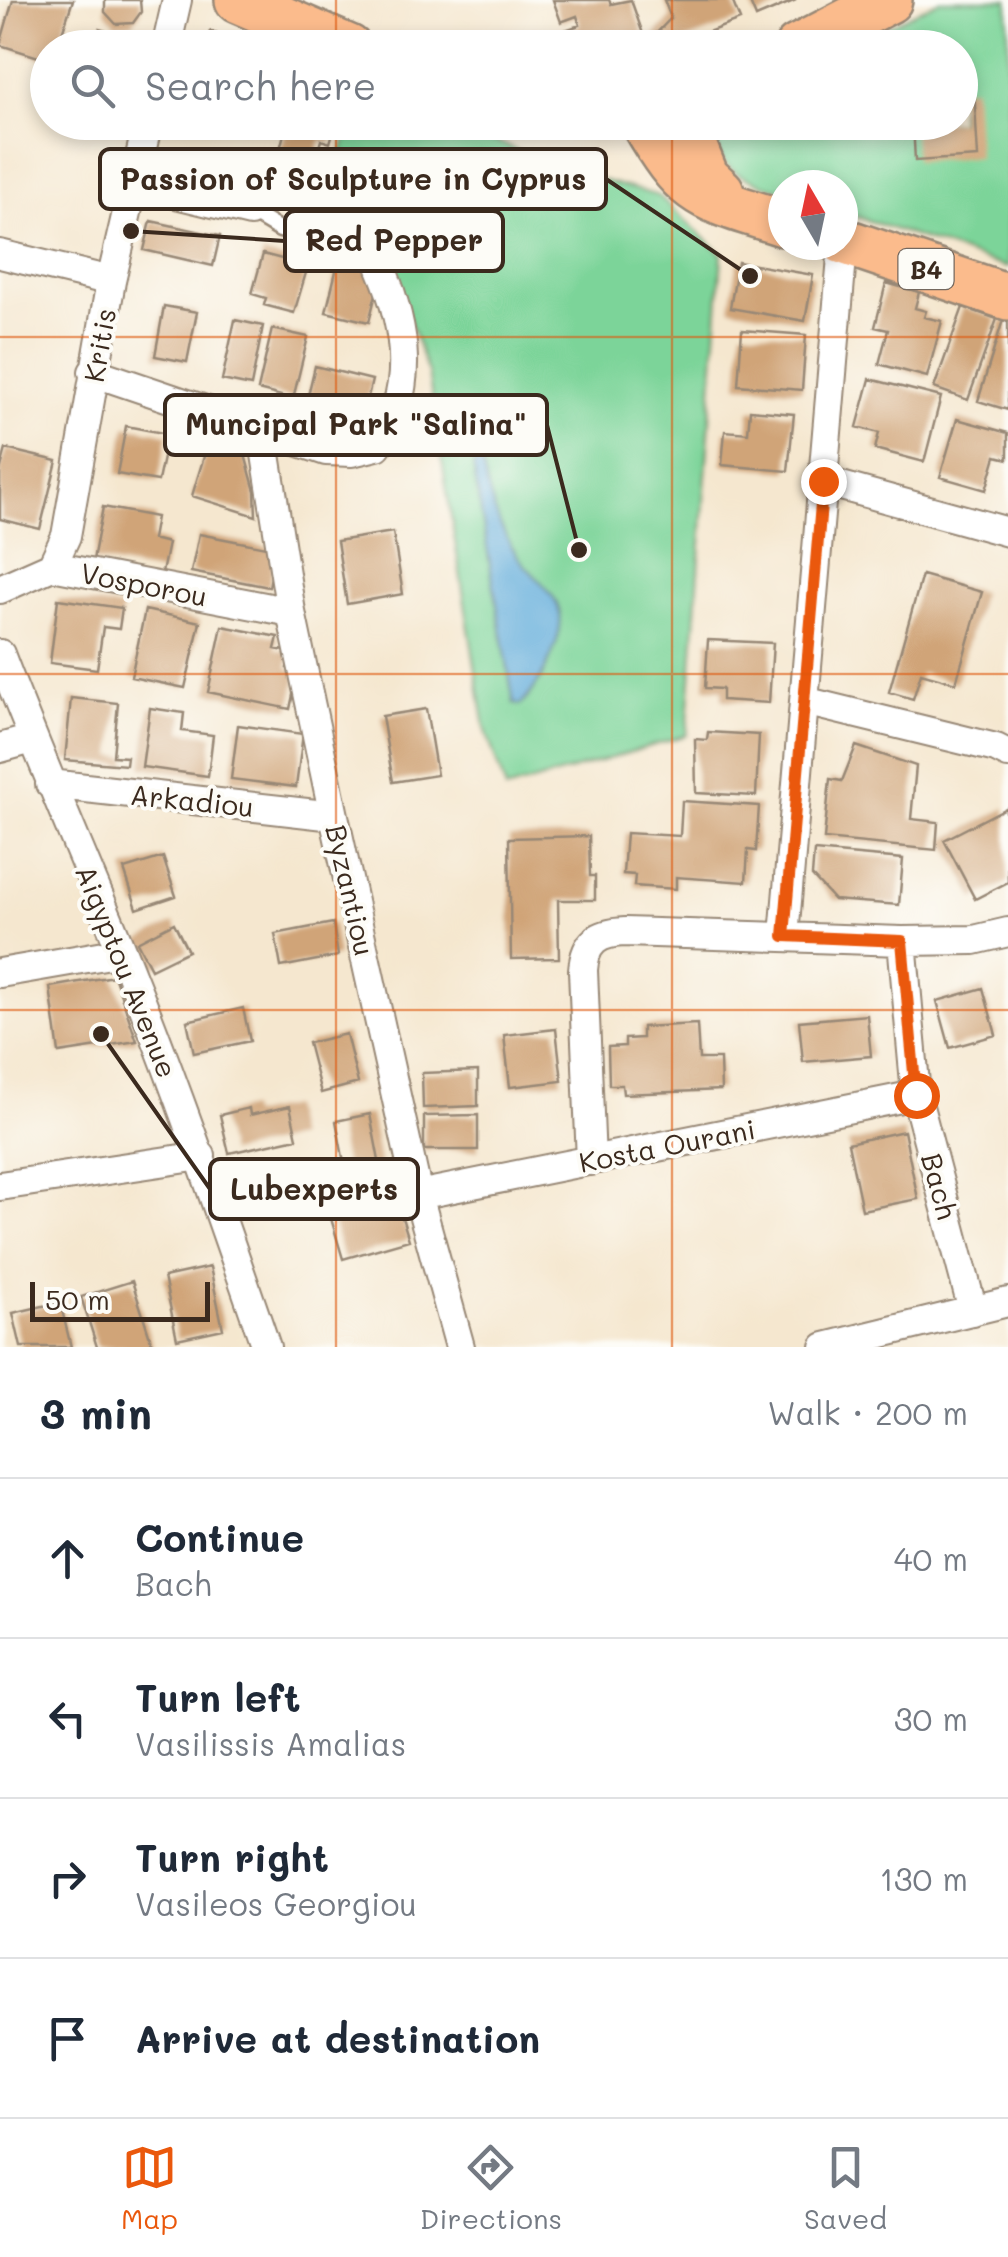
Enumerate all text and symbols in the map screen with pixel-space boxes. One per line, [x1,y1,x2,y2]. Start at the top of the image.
search box [30,30,978,140]
icon: search [65,58,120,113]
text: Search here [145,60,376,110]
callout: Passion of Sculpture in Cyprus [100,149,606,209]
text: Passion of Sculpture in Cyprus [120,158,586,198]
north arrow [768,170,858,260]
callout: Red Pepper [285,211,503,271]
text: Red Pepper [305,219,483,259]
road number: B4 [898,249,954,289]
street label: Kritis [75,305,123,385]
callout: Muncipal Park "Salina" [165,395,547,455]
text: Muncipal Park "Salina" [185,403,527,443]
route end [801,459,847,505]
street label: Vosporou [78,554,210,614]
street label: Arkadiou [128,776,256,824]
street label: Byzantiou [318,821,384,959]
street label: Aigyptou Avenue [68,859,186,1083]
route start [894,1073,940,1119]
street label: Kosta Ourani [576,1110,758,1180]
street label: Bach [914,1149,966,1223]
callout: Lubexperts [210,1159,418,1219]
text: Lubexperts [230,1168,398,1208]
scale bar [30,1277,210,1322]
text: 50 m [45,1281,110,1317]
text: 3 min [40,1385,152,1440]
text: Walk · 200 m [767,1391,968,1433]
text: Continue [135,1512,304,1562]
icon: ahead [40,1531,95,1586]
text: 40 m [894,1537,968,1579]
text: Bach [135,1562,212,1604]
text: Turn left [135,1672,301,1722]
icon: left [40,1691,95,1746]
text: 30 m [894,1697,968,1739]
text: Vasilissis Amalias [135,1722,406,1764]
text: Turn right [135,1832,329,1882]
icon: right [40,1851,95,1906]
text: 130 m [879,1857,968,1899]
text: Vasileos Georgiou [135,1882,417,1924]
icon: arrive [40,2011,95,2066]
text: Arrive at destination [135,2013,540,2063]
tab: Map [121,2140,178,2236]
tab: Directions [420,2140,562,2236]
tab: Saved [804,2140,887,2236]

